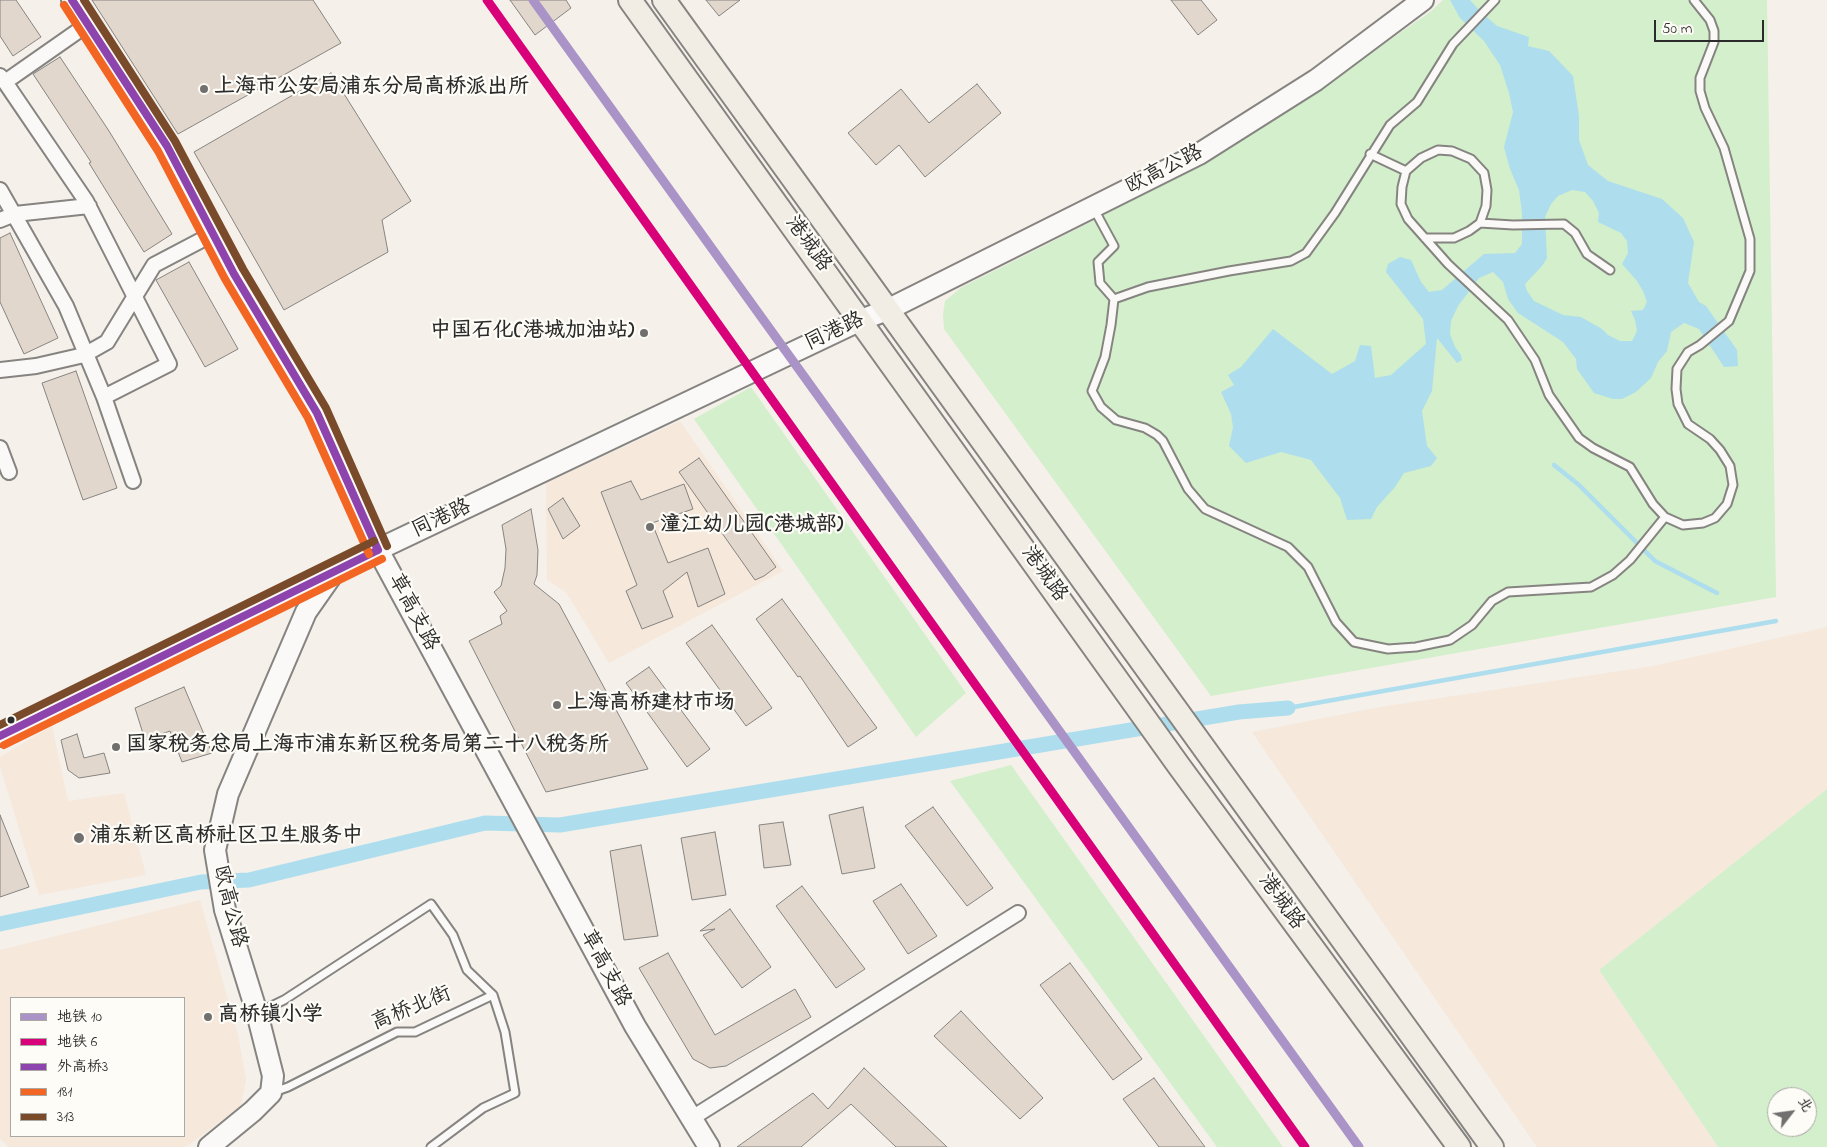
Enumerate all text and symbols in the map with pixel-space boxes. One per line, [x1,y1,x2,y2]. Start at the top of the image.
scale bar [1657,10,1767,42]
text: 50 m [1662,18,1692,40]
place label: 上海市公安局浦东分局高桥派出所 [214,76,529,102]
marker: 上海市公安局浦东分局高桥派出所 [198,83,210,95]
street label: 欧高公路 [1122,141,1208,201]
street label: 港城路 [778,212,836,278]
street label: 同港路 [801,308,869,358]
place label: 中国石化(港城加油站) [430,320,634,346]
marker: 中国石化(港城加油站) [638,327,650,339]
street label: 同港路 [408,495,476,545]
place label: 潼江幼儿园(港城部) [660,514,843,540]
marker: 潼江幼儿园(港城部) [644,521,656,533]
street label: 港城路 [1014,542,1072,608]
street label: 草高支路 [381,570,443,656]
place label: 上海高桥建材市场 [567,692,735,718]
marker: 上海高桥建材市场 [551,699,563,711]
unlabelled marker [6,715,16,725]
place label: 国家税务总局上海市浦东新区税务局第二十八税务所 [126,734,609,760]
marker: 国家税务总局上海市浦东新区税务局第二十八税务所 [110,741,122,753]
place label: 浦东新区高桥社区卫生服务中 [90,825,363,851]
marker: 浦东新区高桥社区卫生服务中 [72,831,86,845]
street label: 欧高公路 [206,863,250,951]
street label: 港城路 [1251,870,1309,936]
street label: 草高支路 [573,926,635,1012]
street label: 高桥北街 [368,983,456,1037]
legend [10,997,185,1137]
place label: 高桥镇小学 [218,1004,323,1030]
text: 地铁 10 [57,1006,102,1028]
marker: 高桥镇小学 [202,1011,214,1023]
text: 地铁 6 [57,1031,97,1053]
text: 外高桥3 [57,1056,108,1078]
text: 181 [57,1081,72,1103]
north arrow [1767,1087,1817,1137]
text: 北 [1792,1093,1817,1116]
text: 313 [57,1106,74,1128]

